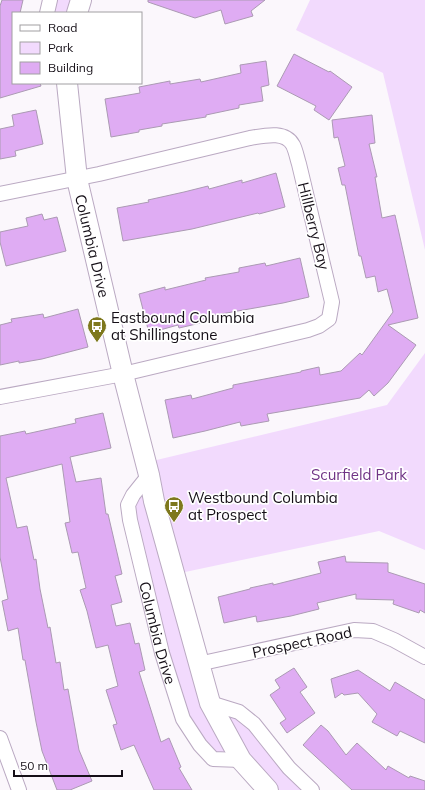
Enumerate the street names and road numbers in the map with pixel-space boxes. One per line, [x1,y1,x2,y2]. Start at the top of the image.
street label: Hillberry Bay [294,180,334,272]
street label: Columbia Drive [71,192,114,299]
street label: Columbia Drive [136,579,181,686]
street label: Prospect Road [250,622,354,662]

